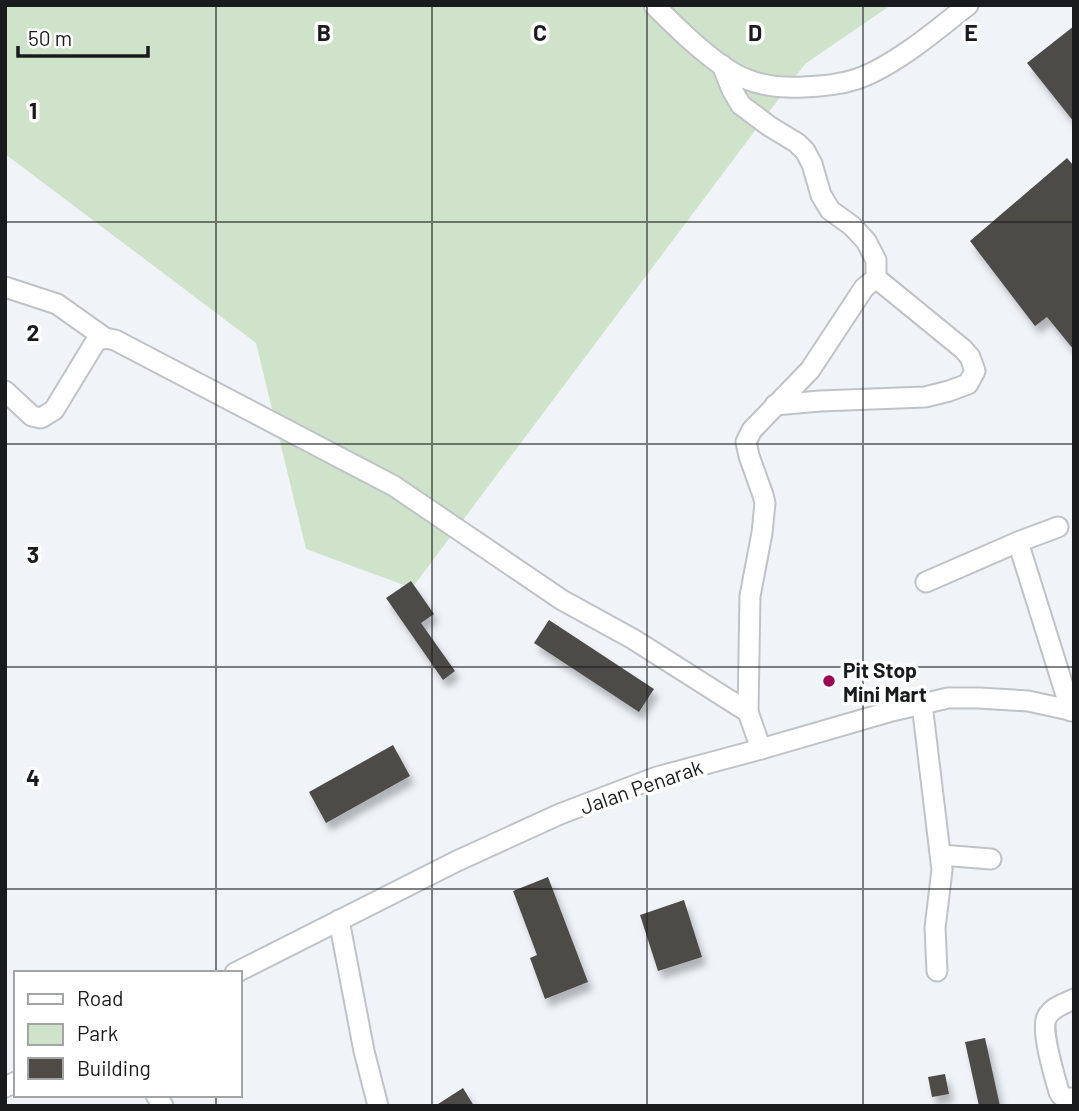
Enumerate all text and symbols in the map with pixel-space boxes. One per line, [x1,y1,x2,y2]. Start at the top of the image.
scale bar [18,14,147,58]
text: B [317,18,331,46]
text: C [533,18,547,46]
text: D [748,18,762,46]
text: E [964,18,978,46]
text: 50 m [28,25,72,50]
text: 1 [29,96,37,124]
text: 2 [27,318,39,346]
text: 3 [27,540,39,568]
place label: Pit Stop Mini Mart [843,657,927,706]
marker: Pit Stop Mini Mart [821,673,837,689]
street label: Jalan Penarak [576,753,706,819]
text: 4 [26,763,40,791]
legend [14,971,242,1097]
text: Road [77,985,123,1010]
text: Park [77,1020,118,1045]
text: Building [77,1055,151,1080]

